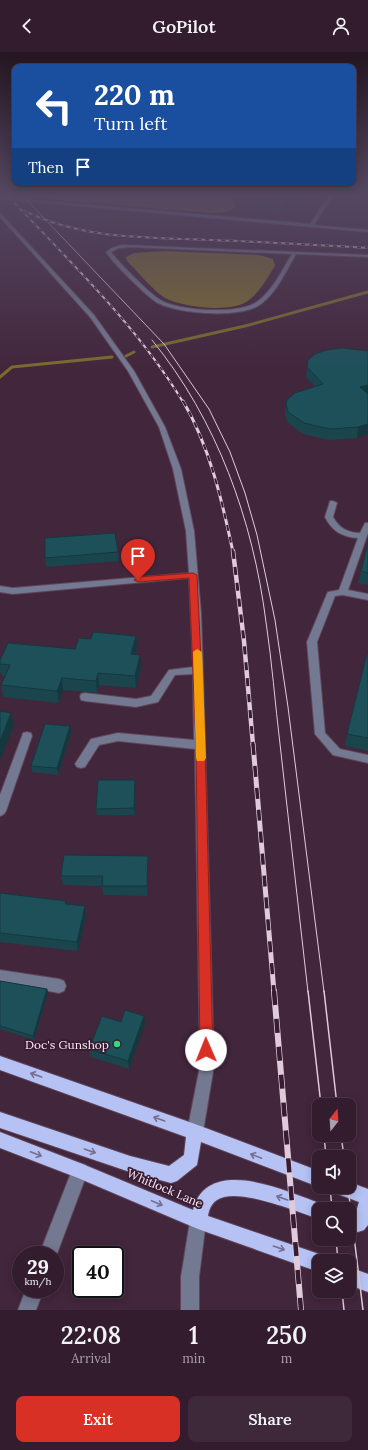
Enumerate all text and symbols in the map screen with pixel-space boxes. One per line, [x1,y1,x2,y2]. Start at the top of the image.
icon: back [16,15,38,37]
text: GoPilot [152,15,216,38]
icon: person [330,15,352,37]
text: 220 m [94,77,175,113]
icon: left [28,80,80,132]
text: Turn left [94,112,167,135]
icon: arrive [72,156,94,178]
text: Then [28,158,64,177]
pin [121,539,155,580]
icon: arrive [127,545,149,567]
position arrow [185,1029,227,1071]
place label: Doc's Gunshop [25,1037,109,1052]
marker: Doc's Gunshop [112,1039,122,1049]
one-way arrow [31,1071,43,1079]
north arrow [312,1098,356,1142]
map controls [312,1098,356,1298]
one-way arrow [153,1115,165,1123]
one-way arrow [83,1147,95,1155]
one-way arrow [30,1150,42,1158]
button: sound [312,1150,356,1194]
one-way arrow [251,1152,263,1160]
street label: Whitlock Lane [125,1165,206,1211]
one-way arrow [276,1194,289,1201]
one-way arrow [150,1200,162,1207]
button: search [312,1202,356,1246]
one-way arrow [272,1245,285,1252]
speed limit sign: 40 [72,1246,124,1298]
text: 29 [27,1254,49,1279]
button: layers [312,1254,356,1298]
text: km/h [24,1275,52,1288]
text: 22:08 [61,1320,121,1351]
text: 1 [189,1320,198,1351]
text: 250 [266,1320,307,1351]
text: Arrival [71,1350,111,1367]
text: min [182,1350,205,1367]
text: m [281,1350,292,1367]
button: Exit [16,1396,180,1442]
button: Share [188,1396,352,1442]

